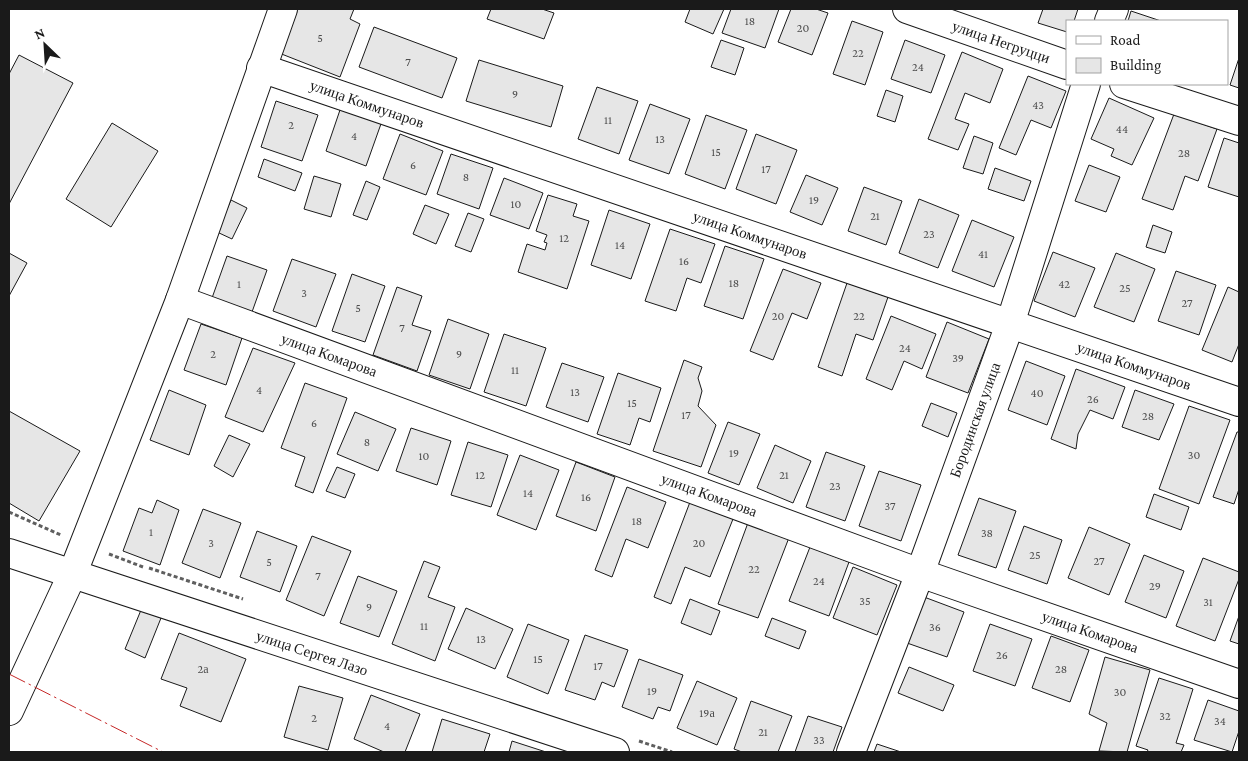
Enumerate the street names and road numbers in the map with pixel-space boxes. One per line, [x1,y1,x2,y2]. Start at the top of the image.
street label: улица Негруцци [950,18,1052,66]
street label: улица Коммунаров [308,77,426,131]
street label: улица Коммунаров [691,208,809,262]
street label: улица Комарова [279,330,379,380]
street label: улица Коммунаров [1075,339,1193,393]
street label: Бородинская улица [947,360,1003,480]
street label: улица Комарова [659,470,759,520]
street label: улица Комарова [1040,608,1141,656]
street label: улица Сергея Лазо [254,627,370,679]

